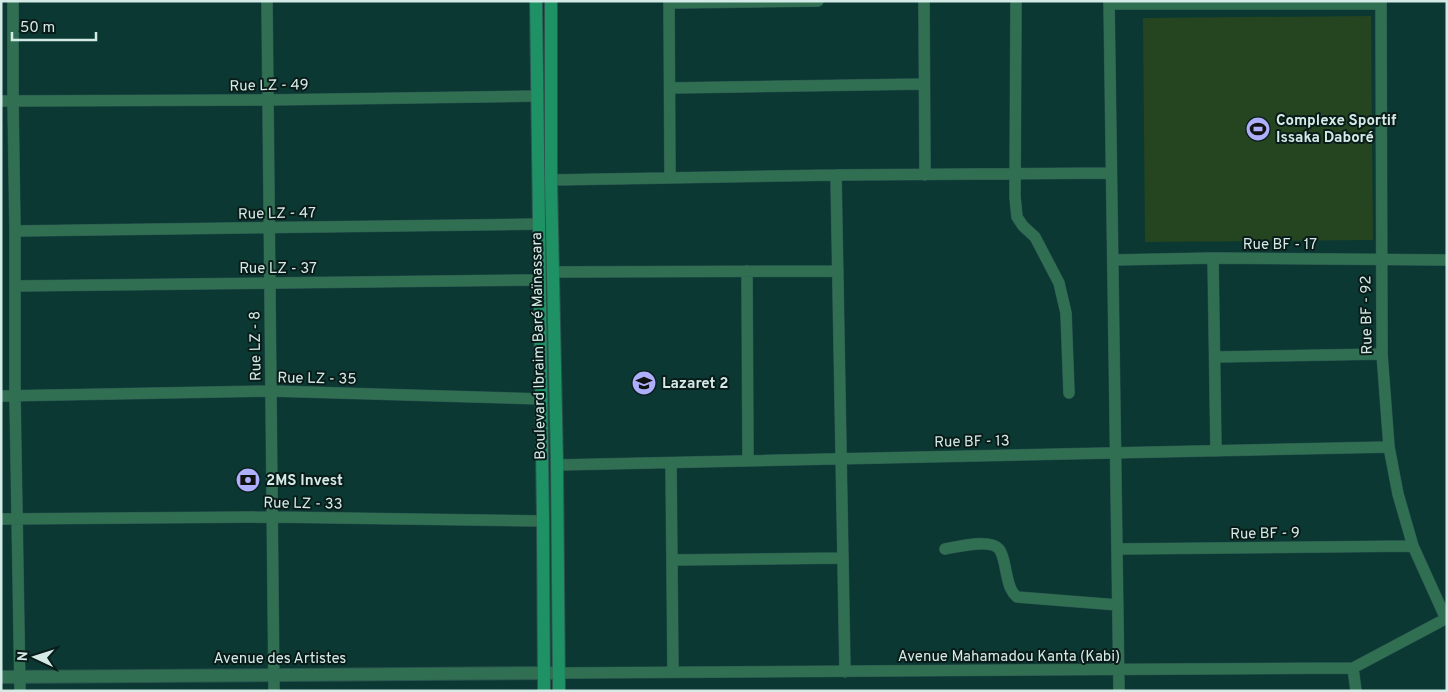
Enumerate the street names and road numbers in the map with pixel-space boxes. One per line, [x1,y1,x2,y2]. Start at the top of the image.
street label: Rue LZ - 49 [229,76,309,97]
street label: Rue LZ - 47 [238,204,316,225]
street label: Boulevard Ibraim Baré Maïnassara [528,232,551,460]
street label: Rue BF - 17 [1243,236,1317,255]
street label: Rue LZ - 37 [239,260,317,279]
street label: Rue BF - 92 [1357,275,1378,355]
street label: Rue LZ - 8 [246,311,267,381]
street label: Rue LZ - 35 [277,369,357,390]
street label: Rue BF - 13 [934,432,1010,453]
street label: Rue LZ - 33 [263,494,343,515]
street label: Rue BF - 9 [1230,524,1300,545]
street label: Avenue Mahamadou Kanta (Kabi) [898,648,1120,667]
street label: Avenue des Artistes [214,650,346,669]

